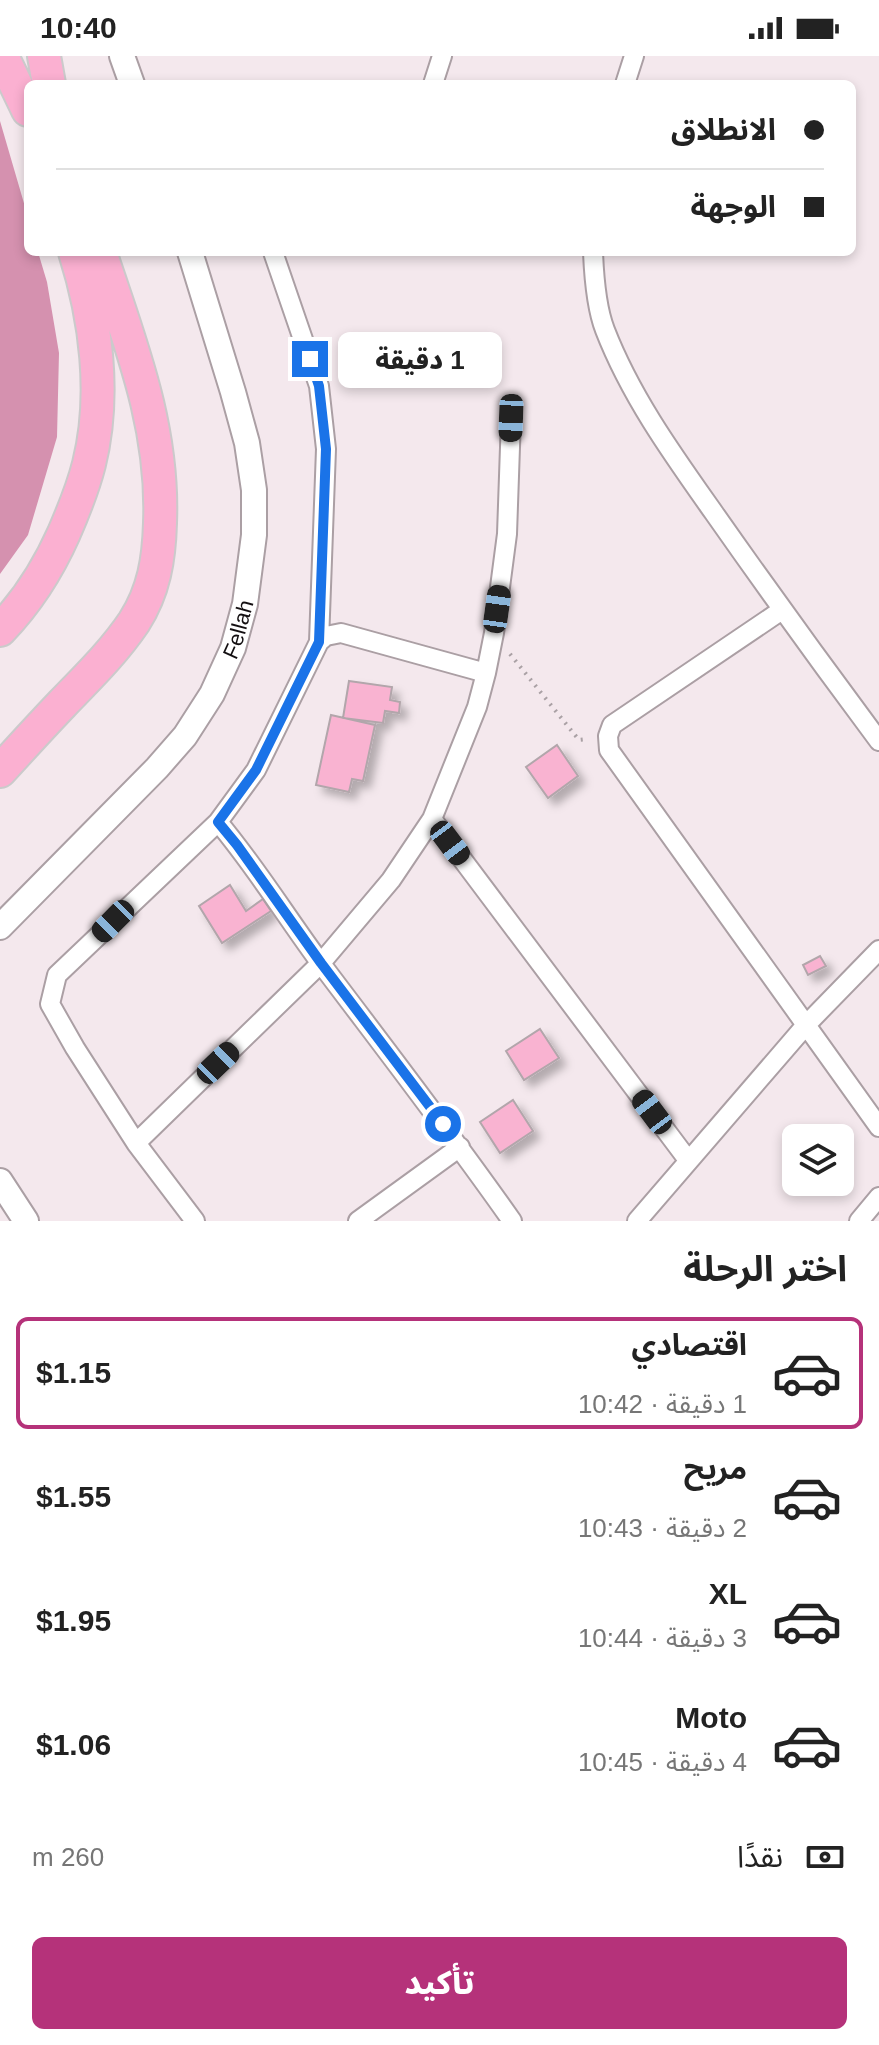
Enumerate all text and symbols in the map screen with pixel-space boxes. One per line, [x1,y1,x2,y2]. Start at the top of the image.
text: 10:40 [40,11,117,44]
text: الانطلاق [671,113,776,146]
text: الوجهة [691,190,776,223]
callout: 1 دقيقة [338,331,502,387]
route end [292,341,328,377]
text: 1 دقيقة [375,345,465,375]
car [498,394,524,442]
car [482,584,512,634]
street label: Fellah [218,597,259,663]
car [426,817,474,869]
car [88,896,138,946]
car [192,1038,244,1088]
car [628,1086,676,1138]
route start [425,1106,461,1142]
map controls [782,1124,854,1196]
button: layers [782,1124,854,1196]
text: اختر الرحلة [683,1248,847,1289]
text: اقتصادي [632,1328,747,1361]
icon: car [771,1337,843,1409]
text: $1.15 [36,1356,111,1389]
text: 1 دقيقة · 10:42 [578,1389,747,1419]
text: مريح [684,1452,747,1485]
icon: car [771,1461,843,1533]
text: $1.55 [36,1480,111,1513]
text: 2 دقيقة · 10:43 [578,1513,747,1543]
text: XL [709,1577,747,1610]
icon: car [771,1585,843,1657]
text: $1.95 [36,1604,111,1637]
text: 3 دقيقة · 10:44 [578,1623,747,1653]
text: Moto [675,1701,747,1734]
icon: car [771,1709,843,1781]
text: $1.06 [36,1728,111,1761]
text: 4 دقيقة · 10:45 [578,1747,747,1777]
icon: cash [803,1835,847,1879]
text: نقدًا [737,1840,783,1873]
text: 260 m [32,1842,104,1872]
button: تأكيد [32,1937,847,2029]

